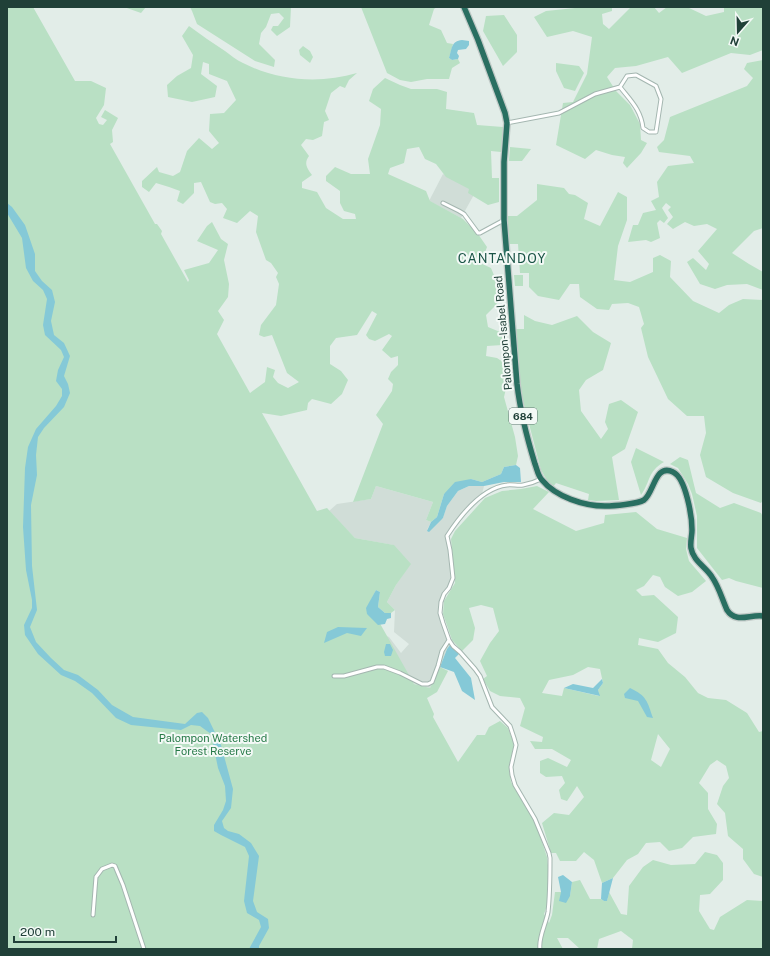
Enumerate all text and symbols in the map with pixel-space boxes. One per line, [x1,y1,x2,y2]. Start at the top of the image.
north arrow [718,12,758,52]
text: N [728,34,741,49]
district label: CANTANDOY [458,251,546,266]
street label: Palompon-Isabel Road [492,275,514,391]
road number: 684 [509,408,537,424]
park label: Palompon Watershed Forest Reserve [159,732,267,757]
scale bar [14,918,116,944]
text: 200 m [20,925,55,939]

